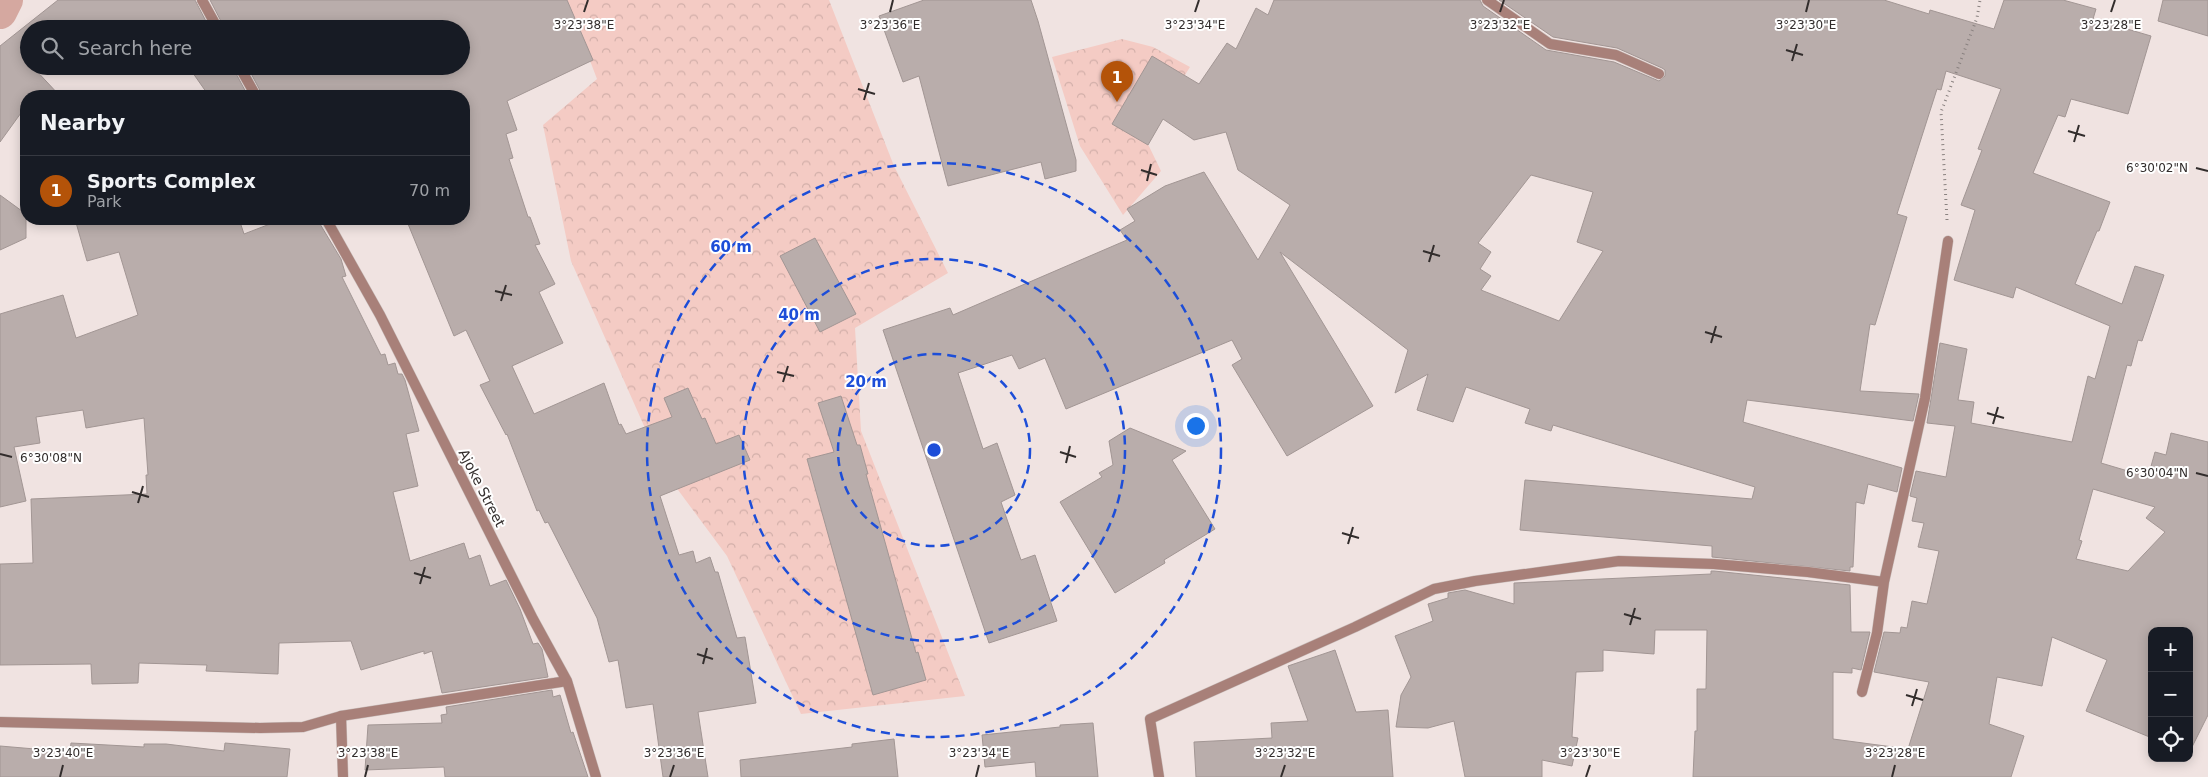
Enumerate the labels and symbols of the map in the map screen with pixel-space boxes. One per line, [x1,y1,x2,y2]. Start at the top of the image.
text: 3°23'38"E [554,18,614,32]
text: 3°23'36"E [860,18,920,32]
text: 3°23'34"E [1165,18,1225,32]
text: 3°23'32"E [1470,18,1530,32]
text: 3°23'30"E [1776,18,1836,32]
text: 3°23'28"E [2081,18,2141,32]
pin: 1 [1101,61,1133,102]
text: 6°30'02"N [2126,161,2188,175]
text: 60 m [710,238,752,256]
text: 40 m [778,306,820,324]
text: 20 m [845,373,887,391]
your location [1183,413,1209,439]
centre of rings [925,441,943,459]
street label: Ajoke Street [456,446,509,530]
text: 6°30'08"N [20,451,82,465]
text: 6°30'04"N [2126,466,2188,480]
text: 3°23'40"E [33,746,93,760]
text: 3°23'38"E [338,746,398,760]
text: 3°23'36"E [644,746,704,760]
text: 3°23'34"E [949,746,1009,760]
text: 3°23'32"E [1255,746,1315,760]
text: 3°23'30"E [1560,746,1620,760]
text: 3°23'28"E [1865,746,1925,760]

